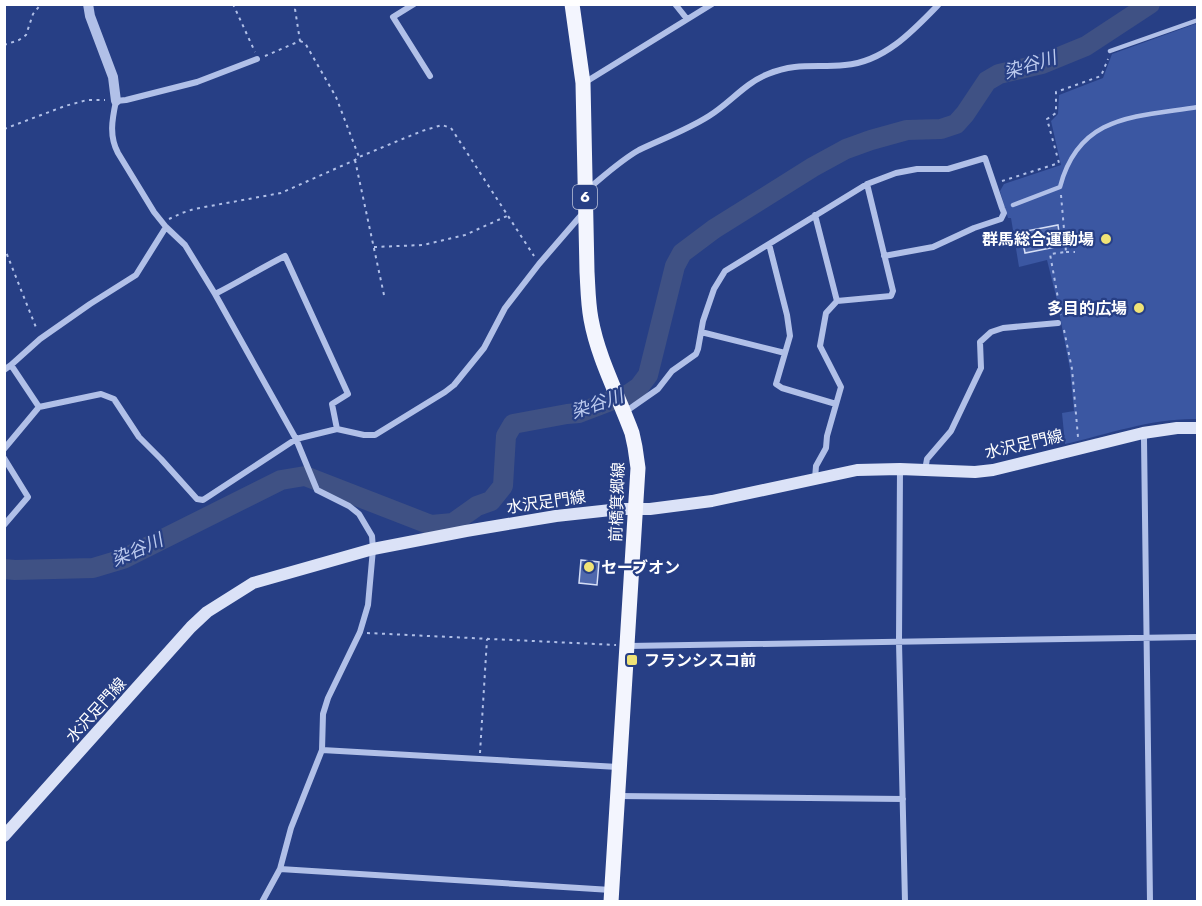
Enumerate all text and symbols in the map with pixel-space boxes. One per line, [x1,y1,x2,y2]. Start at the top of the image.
water label: 染谷川 [1000,44,1062,85]
road number: 6 [573,185,597,209]
place label: 群馬総合運動場 [982,228,1094,251]
marker: 群馬総合運動場 [1099,232,1113,246]
place label: 多目的広場 [1047,297,1127,320]
marker: 多目的広場 [1132,301,1146,315]
water label: 染谷川 [567,382,629,425]
street label: 水沢足門線 [982,424,1066,464]
street label: 前橋箕郷線 [604,462,630,542]
street label: 水沢足門線 [505,485,587,519]
water label: 染谷川 [107,526,169,573]
place label: セーブオン [601,556,680,579]
marker: セーブオン [582,560,596,574]
place label: フランシスコ前 [644,649,756,672]
marker: フランシスコ前 [625,653,639,667]
street label: 水沢足門線 [61,673,131,747]

